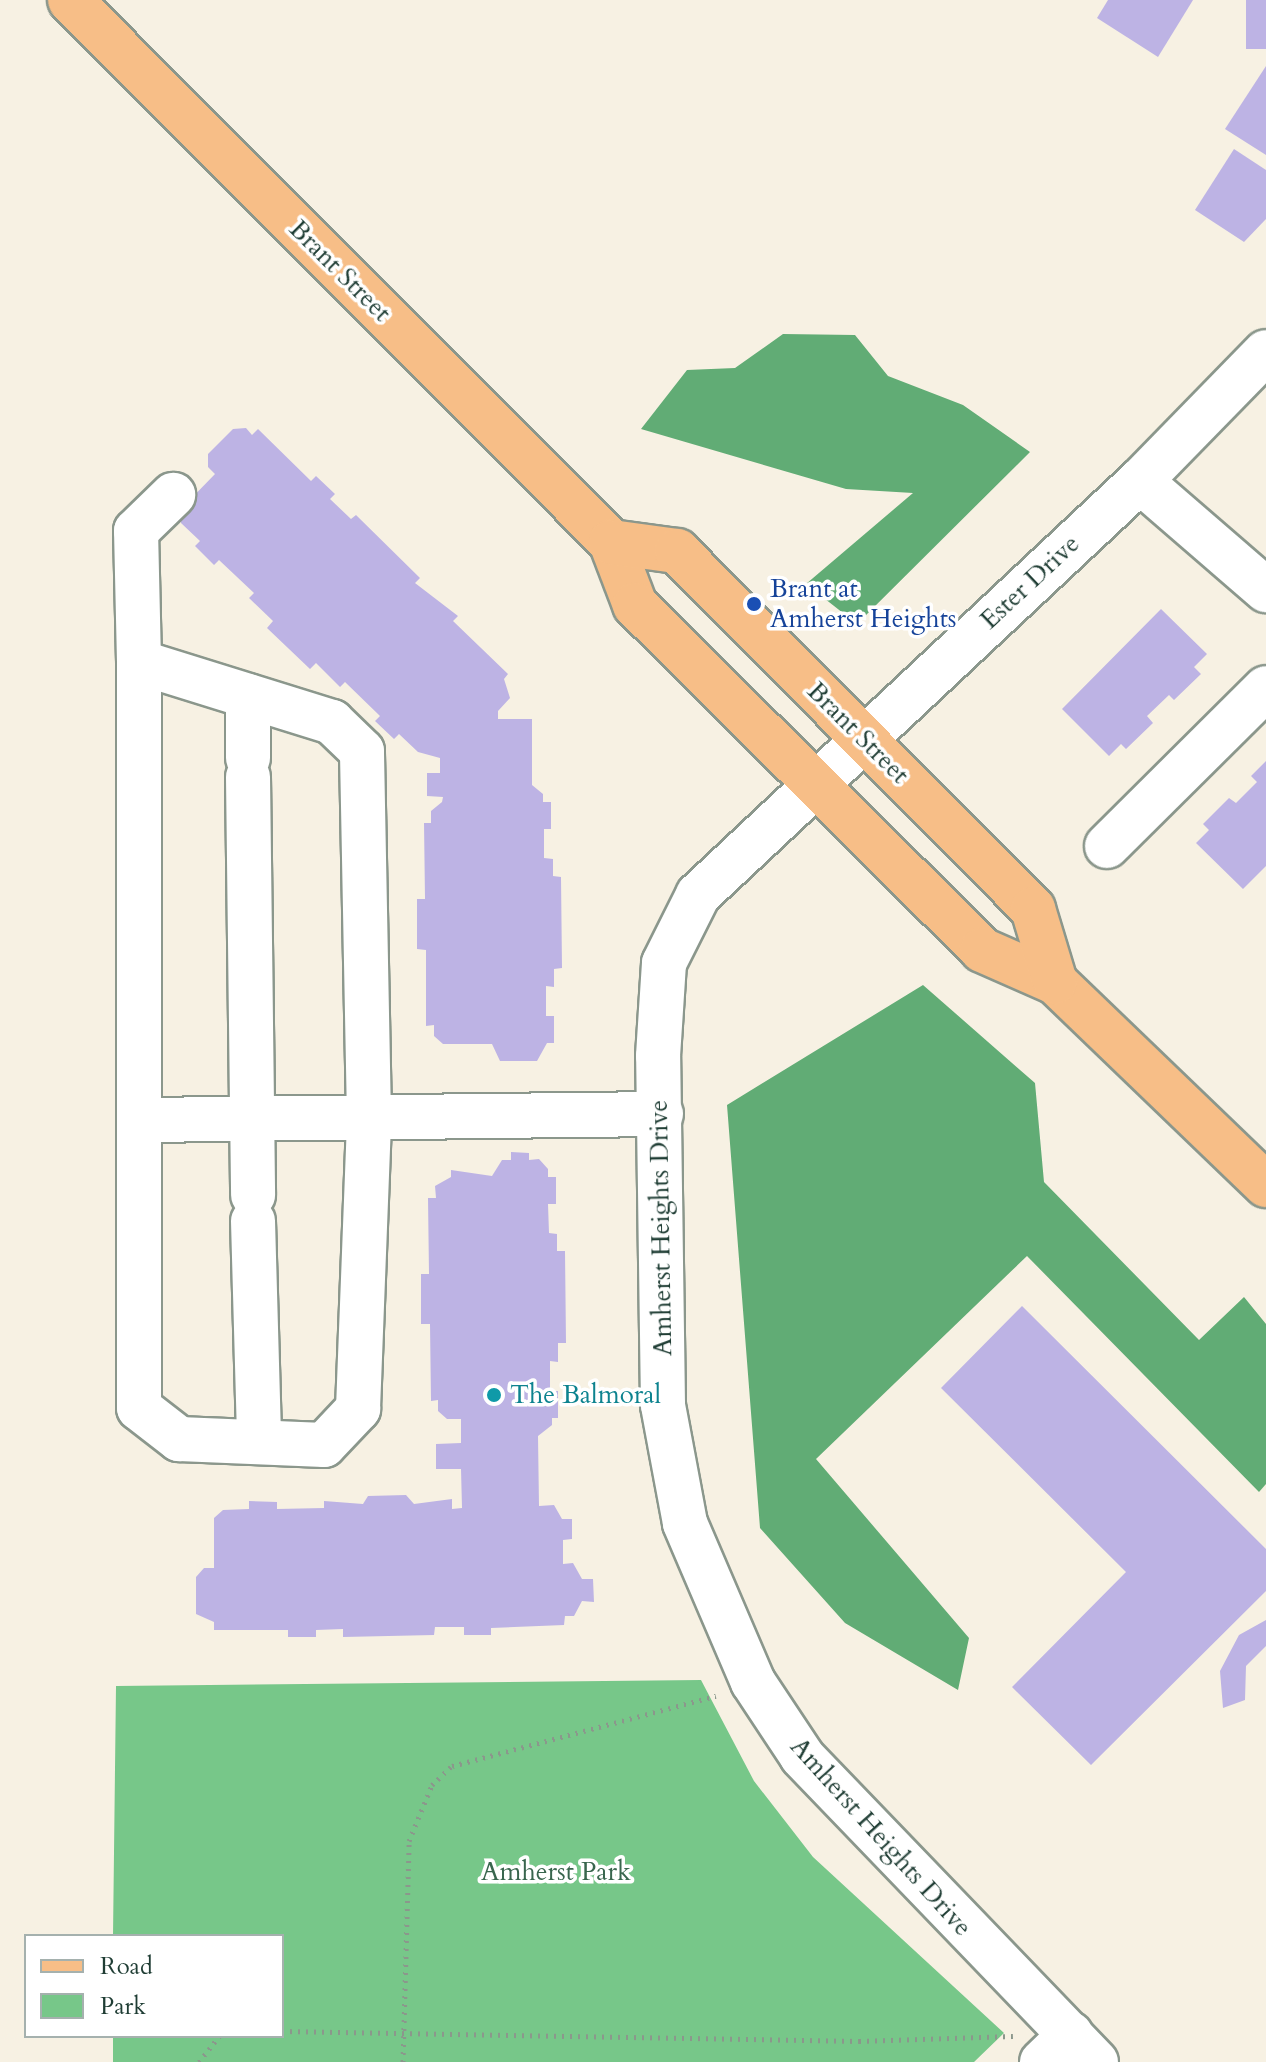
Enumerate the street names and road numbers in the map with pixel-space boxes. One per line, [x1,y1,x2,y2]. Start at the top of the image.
street label: Brant Street [283,214,397,328]
street label: Ester Drive [974,528,1086,636]
street label: Brant Street [801,676,915,790]
street label: Amherst Heights Drive [643,1100,679,1356]
street label: Amherst Heights Drive [784,1731,978,1943]

